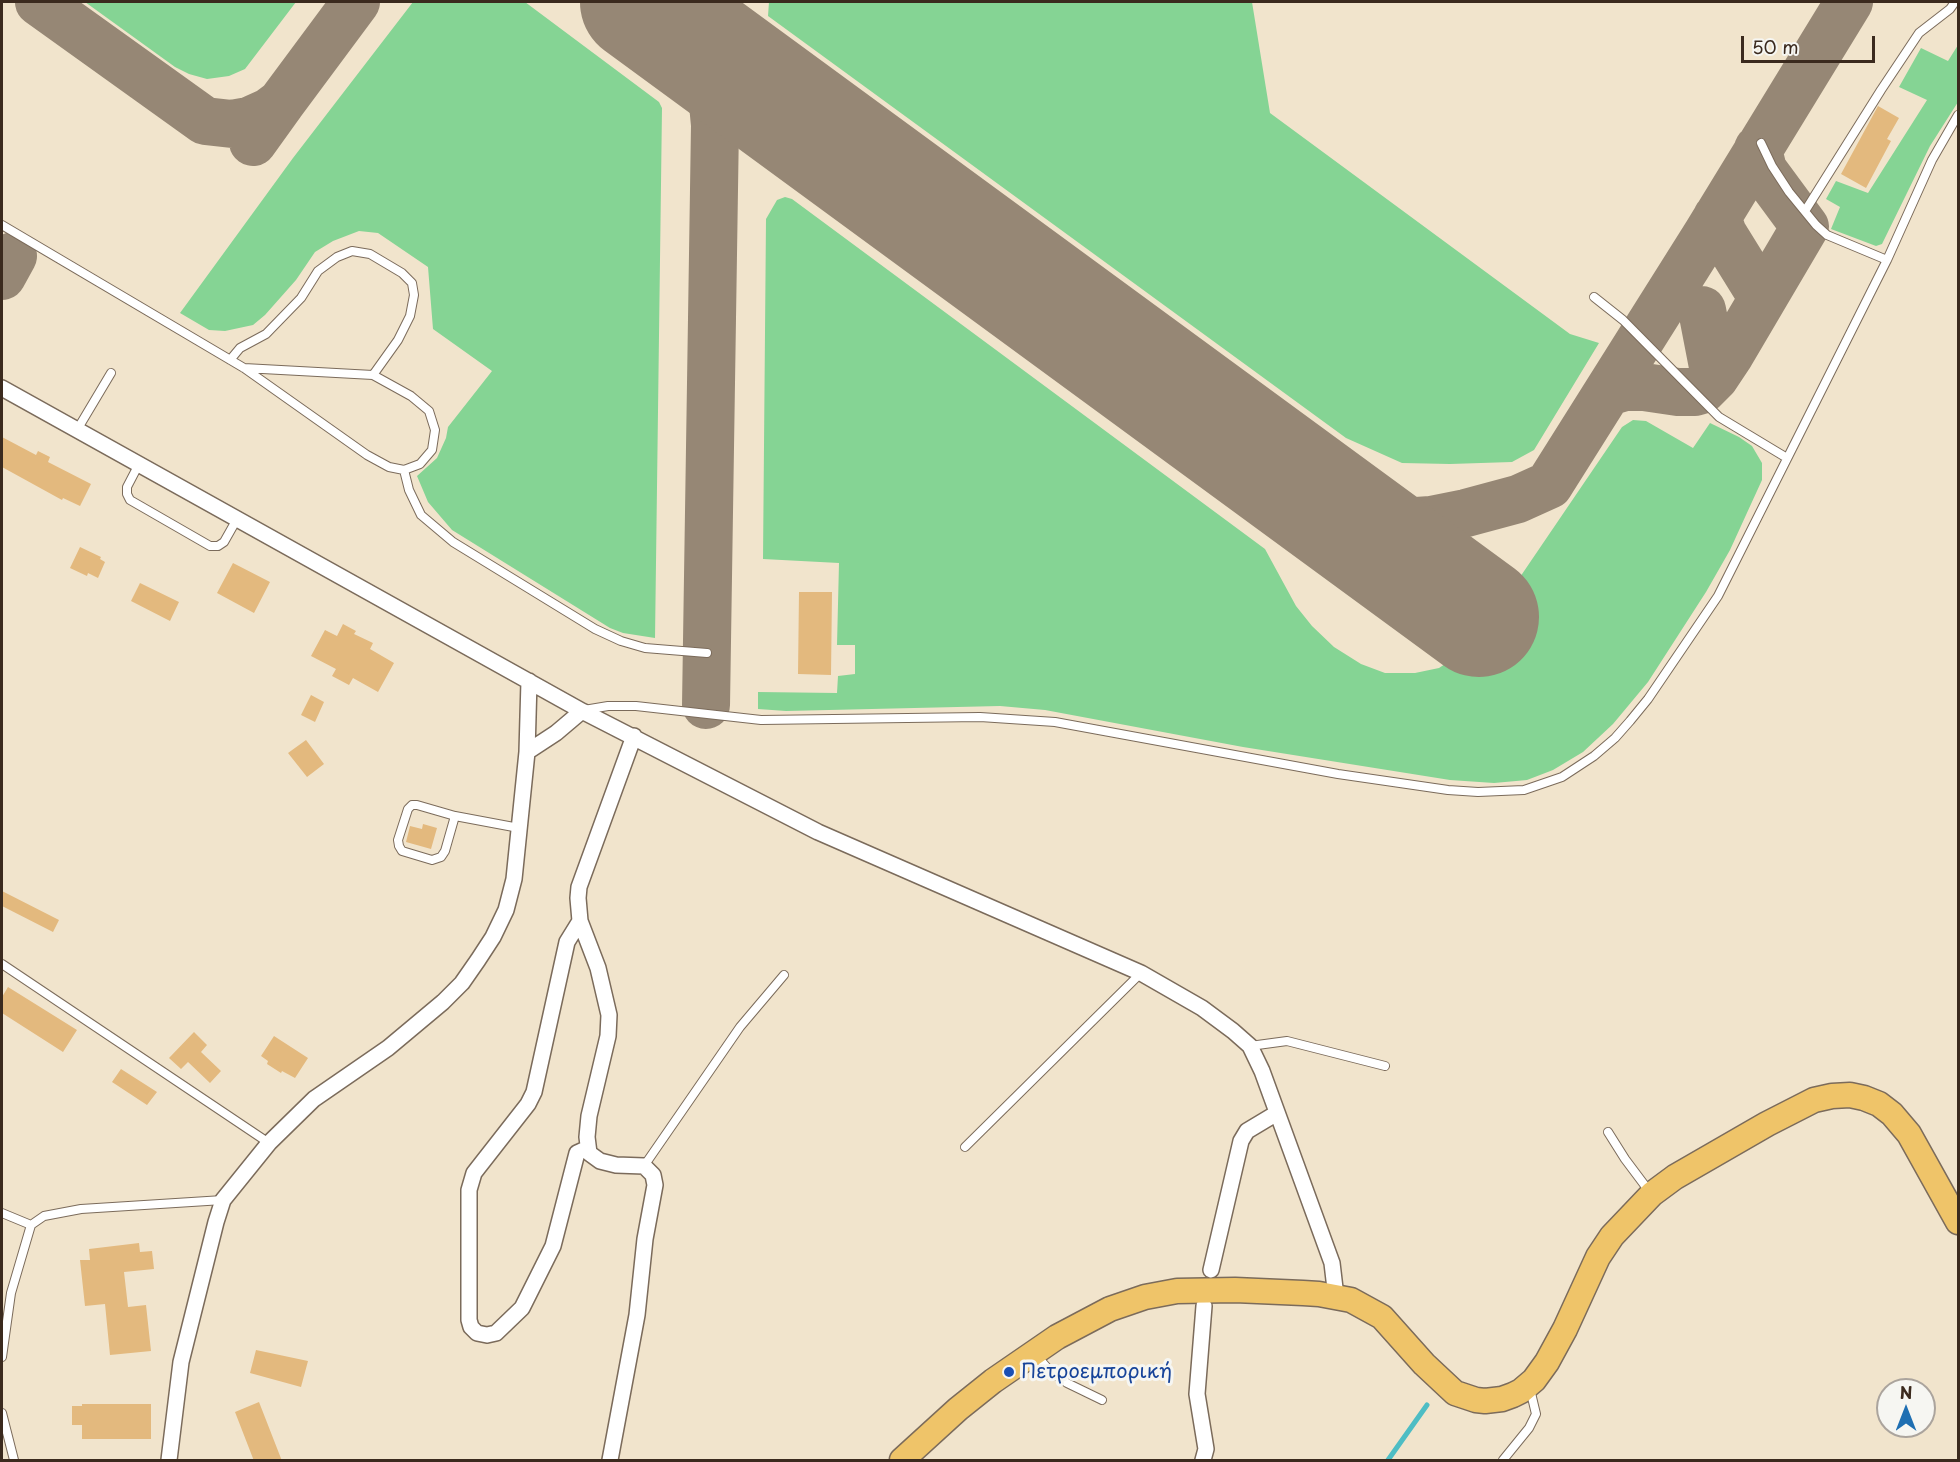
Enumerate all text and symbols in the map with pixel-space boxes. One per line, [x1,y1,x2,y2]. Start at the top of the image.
scale bar [1744,24,1878,62]
text: 50 m [1752,33,1799,60]
place label: Πετροεμπορική [1021,1360,1172,1384]
marker: Πετροεμπορική [1002,1365,1016,1379]
north arrow [1876,1378,1936,1438]
text: N [1900,1380,1912,1404]

